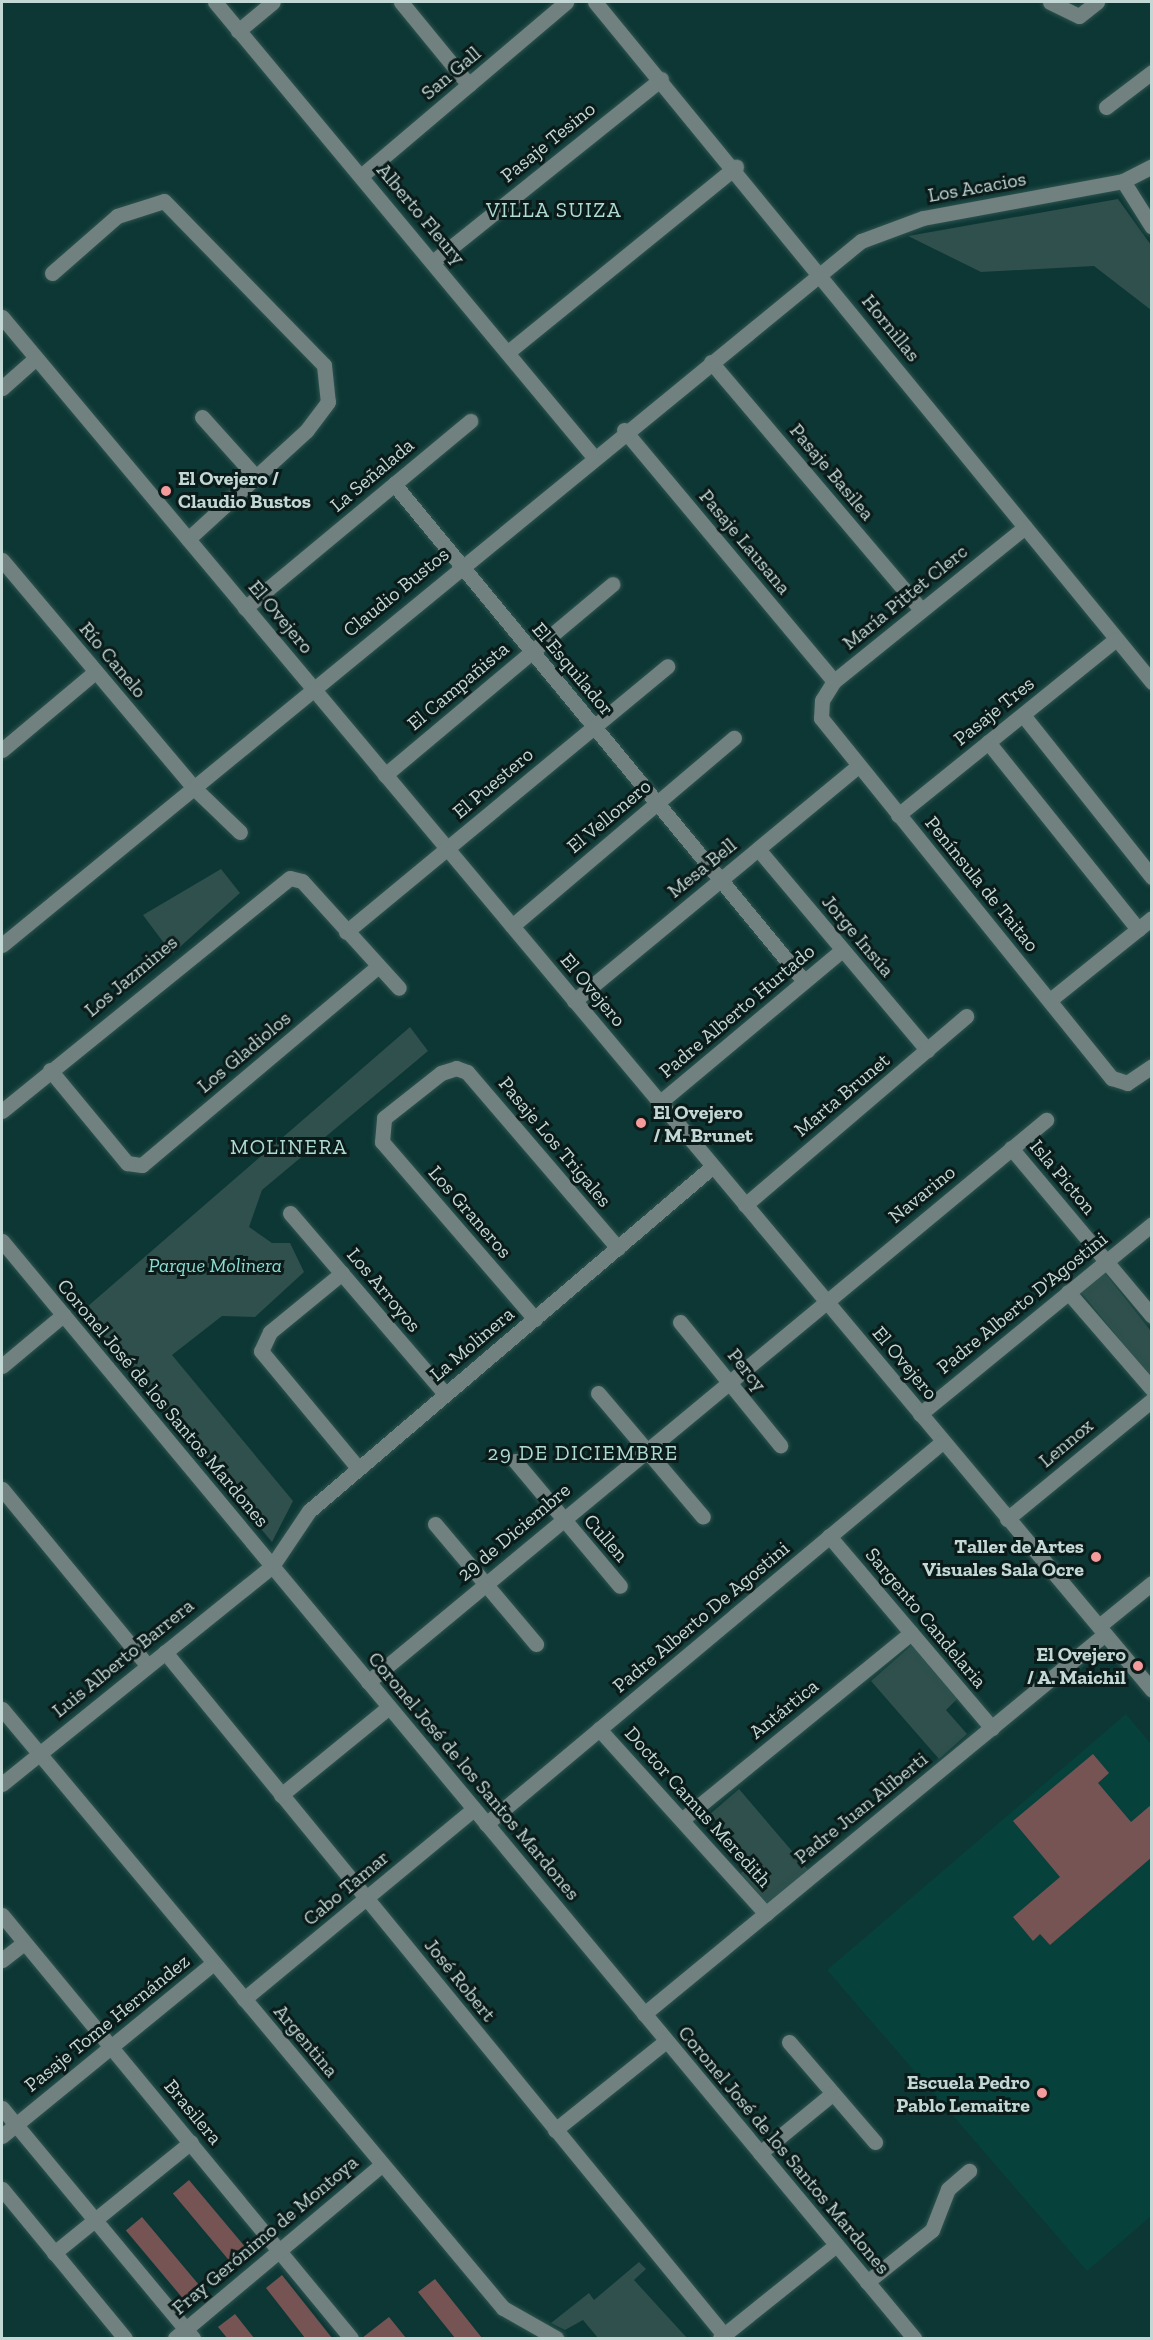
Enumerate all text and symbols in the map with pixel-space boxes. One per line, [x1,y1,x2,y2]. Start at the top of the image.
street label: San Gall [416,41,486,105]
street label: Pasaje Tesino [496,96,600,188]
street label: Alberto Fleury [372,159,470,269]
street label: Los Acacios [926,167,1028,207]
district label: VILLA SUIZA [486,197,622,223]
street label: Hornillas [857,290,925,366]
street label: Pasaje Basilea [785,419,879,525]
street label: La Señalada [325,433,419,517]
place label: El Ovejero / Claudio Bustos [178,467,311,514]
marker: El Ovejero / Claudio Bustos [159,484,173,498]
street label: Pasaje Lausana [694,485,796,599]
street label: María Pittet Clerc [838,539,972,655]
street label: Claudio Bustos [338,542,454,642]
street label: El Ovejero [243,575,319,659]
street label: Río Canelo [74,617,152,703]
street label: El Esquilador [527,618,619,720]
street label: El Campañista [402,637,514,735]
street label: Pasaje Tres [949,671,1039,751]
street label: El Puestero [448,742,538,824]
street label: El Vellonero [562,774,656,858]
street label: Península de Taitao [920,811,1044,957]
street label: Mesa Bell [663,833,741,903]
street label: Jorge Insúa [817,890,899,982]
street label: Los Jazmines [79,930,183,1022]
street label: Padre Alberto Hurtado [654,939,820,1083]
street label: El Ovejero [555,948,631,1032]
street label: Los Gladiolos [192,1006,296,1098]
street label: Marta Brunet [789,1048,895,1142]
street label: Pasaje Los Trigales [493,1072,617,1212]
place label: El Ovejero / M. Brunet [653,1100,753,1147]
marker: El Ovejero / M. Brunet [634,1116,648,1130]
district label: MOLINERA [230,1134,348,1160]
street label: Isla Picton [1025,1135,1101,1219]
street label: Navarino [884,1160,960,1228]
street label: Los Graneros [423,1161,517,1263]
street label: Padre Alberto D'Agostini [932,1227,1112,1379]
street label: Los Arroyos [342,1243,426,1337]
park label: Parque Molinera [148,1253,282,1277]
street label: Coronel José de los Santos Mardones [52,1274,274,1532]
street label: La Molinera [425,1302,519,1386]
street label: El Ovejero [867,1321,943,1405]
street label: Percy [722,1344,772,1396]
street label: Lennox [1034,1413,1098,1473]
district label: 29 DE DICIEMBRE [487,1440,679,1466]
street label: 29 de Diciembre [453,1478,575,1586]
street label: Cullen [579,1509,633,1567]
place label: Taller de Artes Visuales Sala Ocre [923,1534,1084,1581]
street label: Padre Alberto De Agostini [607,1536,795,1698]
street label: Sargento Candelaria [860,1543,992,1693]
marker: Taller de Artes Visuales Sala Ocre [1089,1550,1103,1564]
street label: Luis Alberto Barrera [47,1593,199,1723]
place label: El Ovejero / A. Maichil [1026,1642,1126,1689]
street label: Coronel José de los Santos Mardones [363,1647,585,1905]
marker: El Ovejero / A. Maichil [1131,1659,1145,1673]
street label: Antártica [745,1674,823,1744]
street label: Doctor Camus Meredith [619,1722,777,1892]
street label: Padre Juan Aliberti [789,1747,933,1869]
street label: Cabo Tamar [298,1845,394,1931]
street label: José Robert [419,1934,501,2026]
street label: Pasaje Tome Hernández [20,1949,194,2097]
street label: Argentina [269,2000,343,2082]
street label: Coronel José de los Santos Mardones [673,2021,895,2279]
place label: Escuela Pedro Pablo Lemaitre [896,2070,1030,2117]
street label: Brasilera [159,2075,227,2149]
marker: Escuela Pedro Pablo Lemaitre [1035,2086,1049,2100]
street label: Fray Gerónimo de Montoya [167,2150,363,2320]

